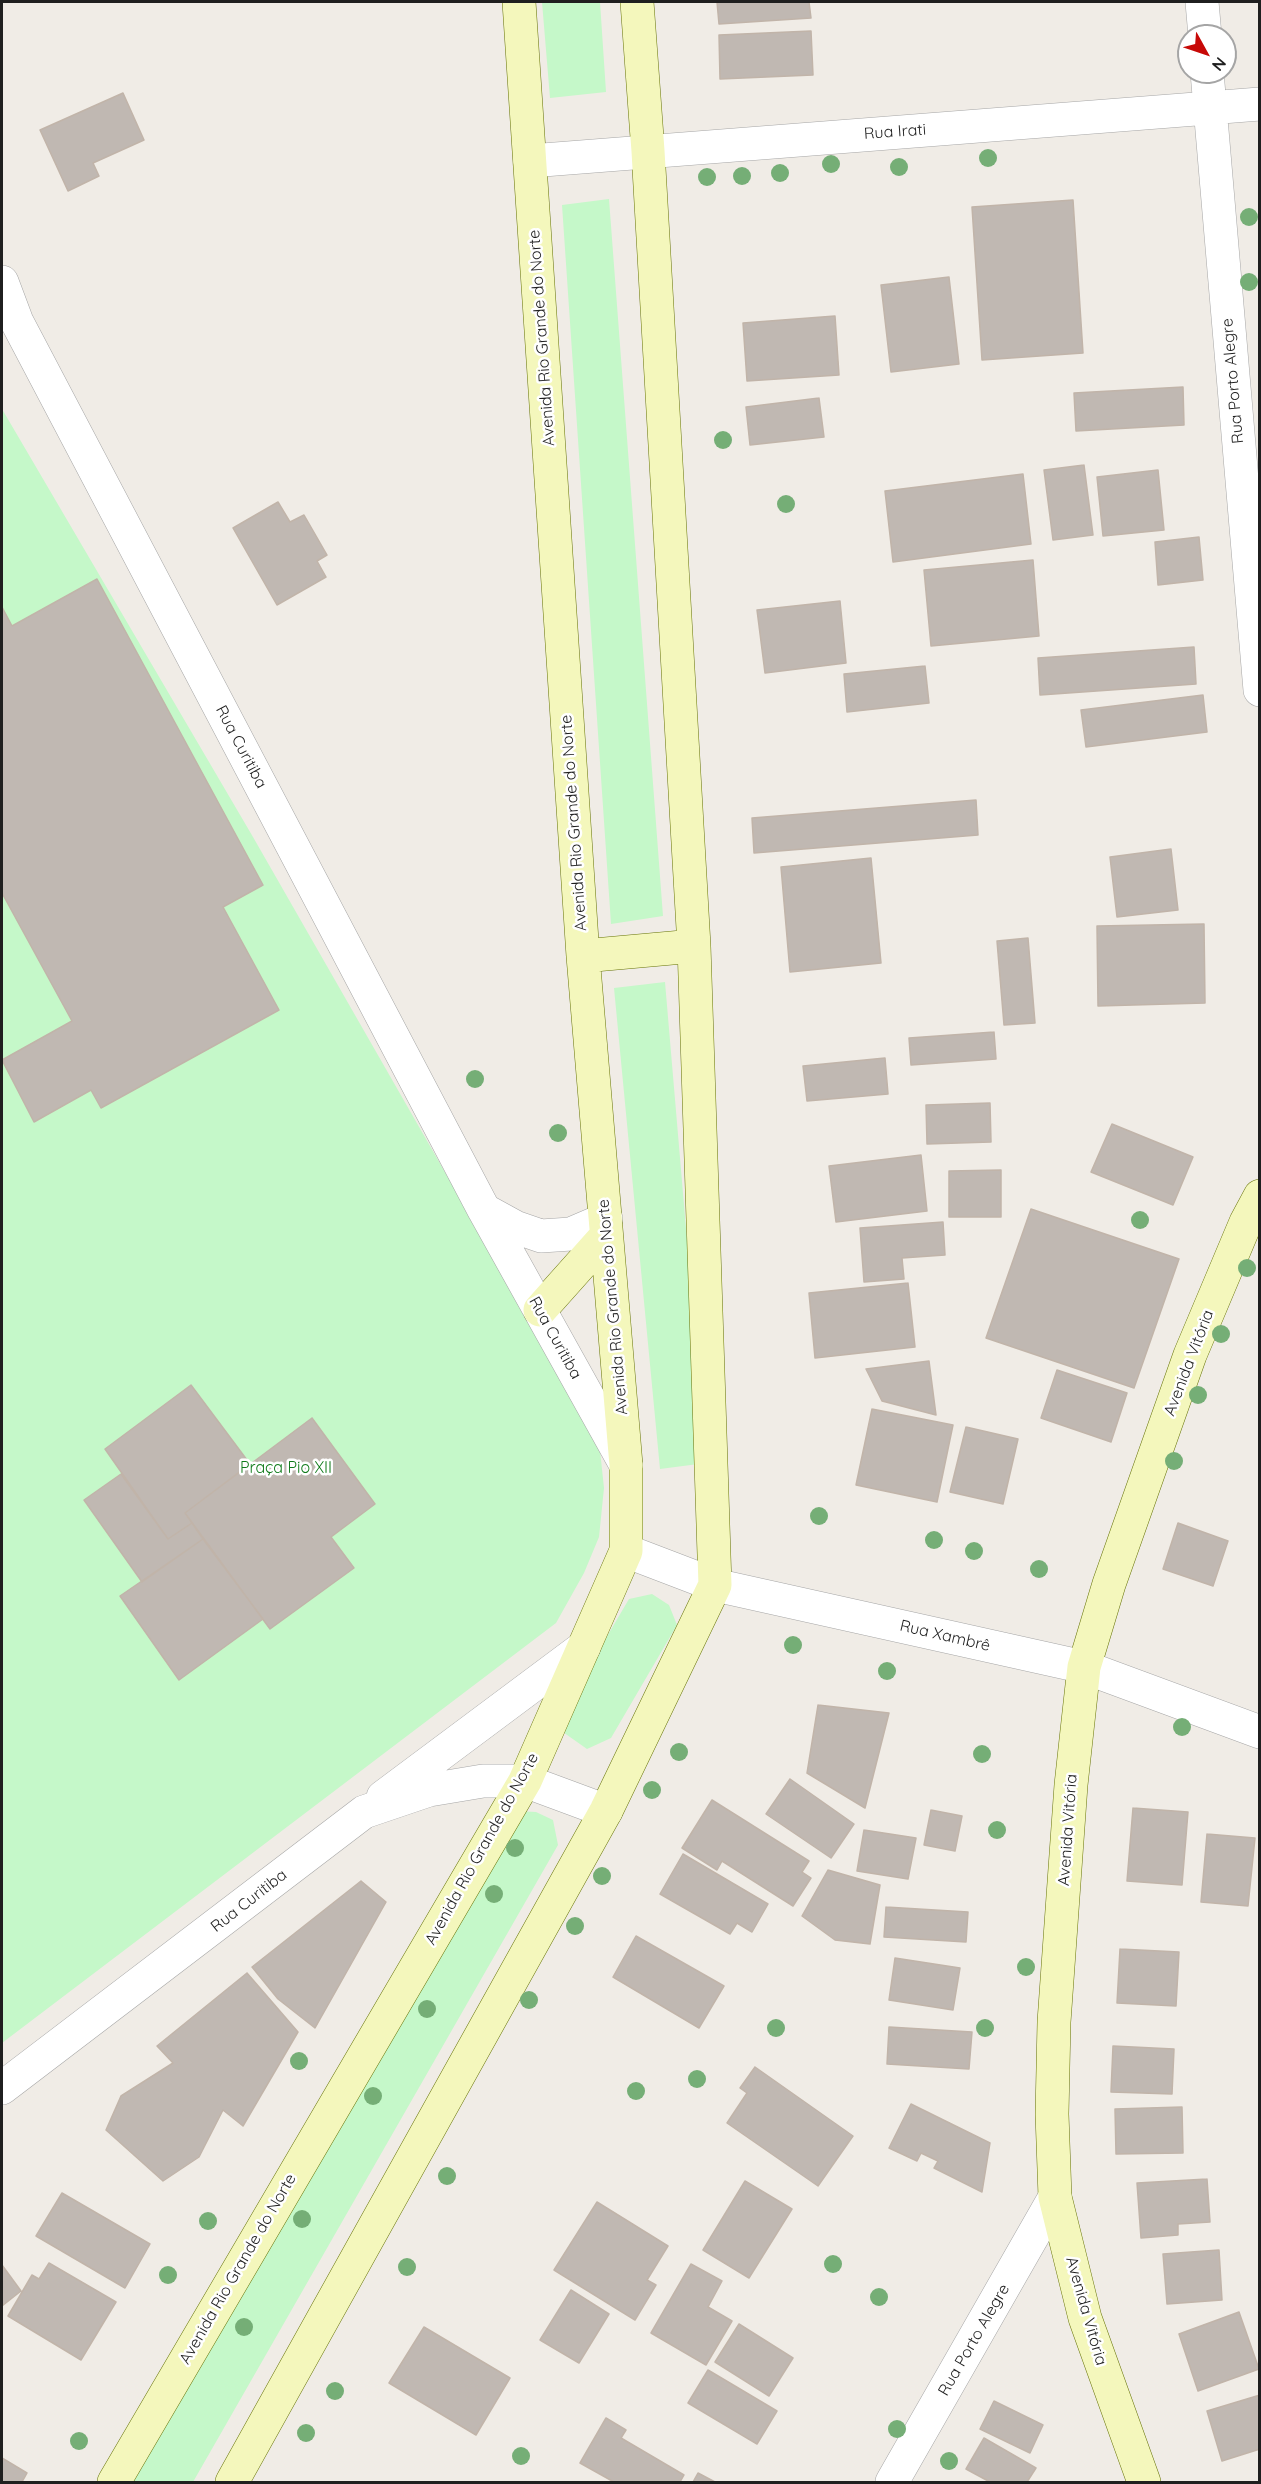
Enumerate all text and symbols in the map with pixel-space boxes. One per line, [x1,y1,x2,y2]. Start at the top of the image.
north arrow [1177,24,1237,84]
text: N [1208,53,1231,75]
street label: Rua Irati [863,120,927,144]
street label: Avenida Rio Grande do Norte [525,229,559,447]
street label: Rua Porto Alegre [1218,317,1248,445]
street label: Rua Curitiba [211,702,271,792]
street label: Avenida Rio Grande do Norte [557,714,591,932]
street label: Avenida Rio Grande do Norte [594,1198,632,1416]
street label: Rua Curitiba [525,1294,585,1382]
street label: Avenida Vitória [1160,1307,1218,1419]
park label: Praça Pio XII [240,1458,332,1478]
street label: Rua Xambrê [898,1616,992,1656]
street label: Avenida Rio Grande do Norte [421,1750,543,1948]
street label: Avenida Vitória [1055,1773,1081,1887]
street label: Rua Curitiba [207,1865,291,1937]
street label: Avenida Rio Grande do Norte [176,2170,300,2368]
street label: Avenida Vitória [1061,2254,1111,2368]
street label: Rua Porto Alegre [934,2281,1014,2399]

